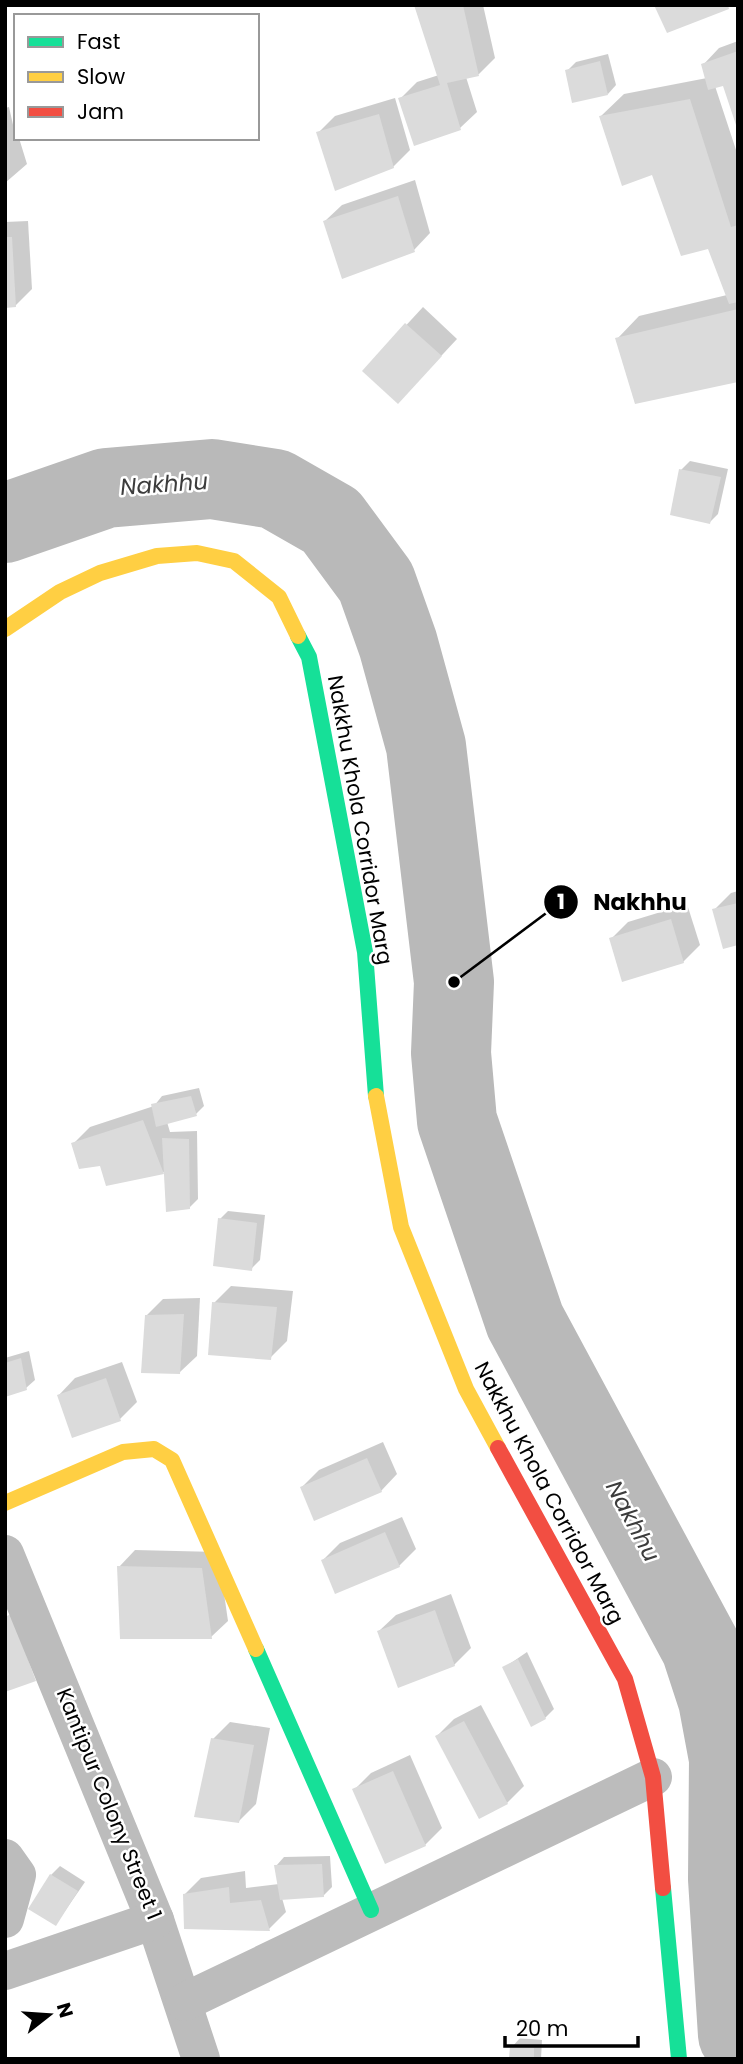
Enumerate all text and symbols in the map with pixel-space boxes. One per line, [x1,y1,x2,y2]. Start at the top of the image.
legend [14,14,259,140]
text: Fast [77,27,120,56]
text: Slow [77,62,125,91]
text: Jam [77,97,124,126]
water label: Nakhhu [119,465,209,503]
street label: Nakkhu Khola Corridor Marg [321,673,400,967]
callout: Nakhhu [544,880,701,924]
text: Nakhhu [593,886,687,918]
text: 1 [557,887,565,916]
street label: Nakkhu Khola Corridor Marg [468,1356,631,1629]
water label: Nakhhu [598,1475,668,1567]
street label: Kantipur Colony Street 1 [50,1684,169,1924]
north arrow [14,1980,84,2050]
text: N [50,1999,80,2021]
scale bar [505,2004,638,2048]
text: 20 m [516,2014,569,2043]

